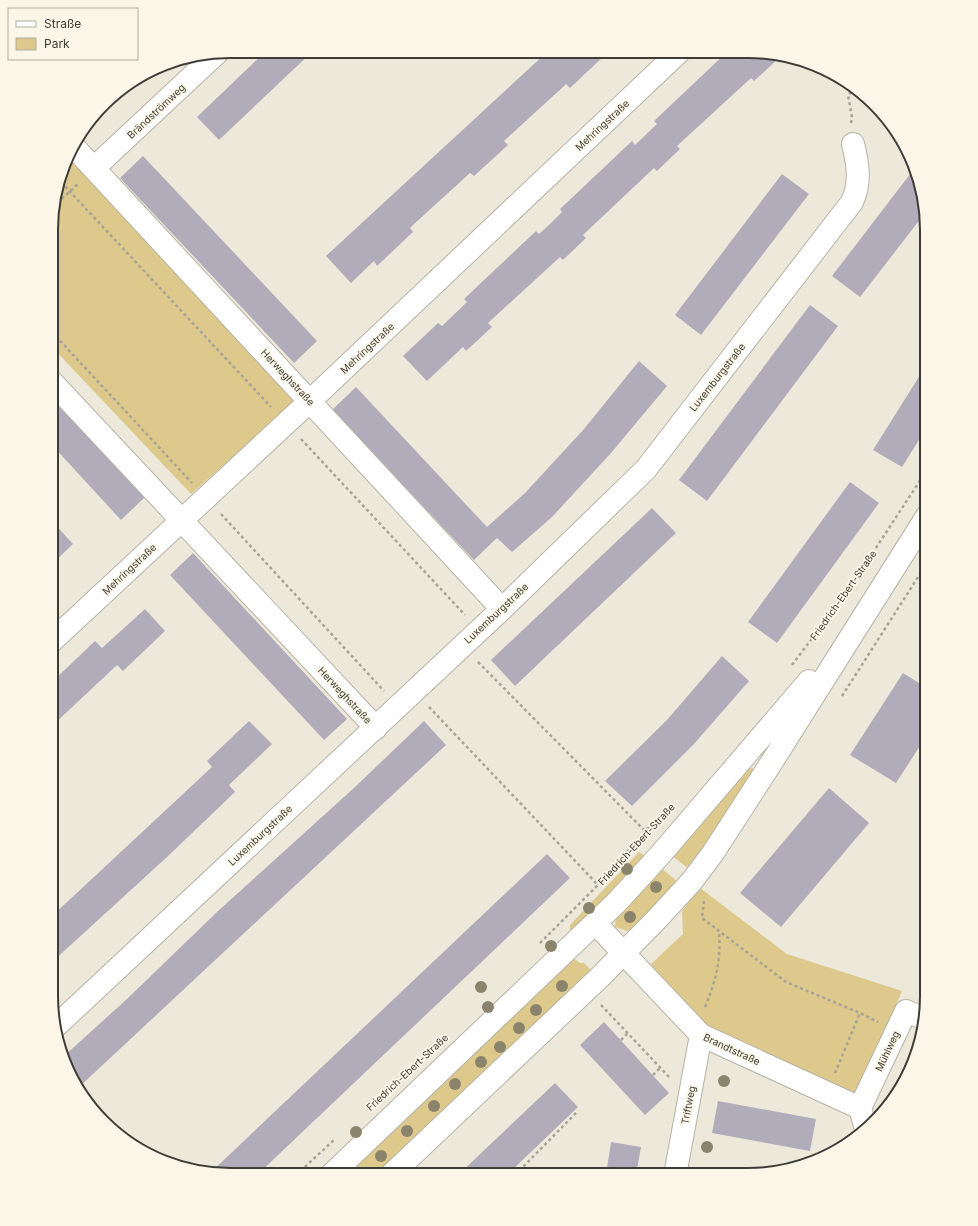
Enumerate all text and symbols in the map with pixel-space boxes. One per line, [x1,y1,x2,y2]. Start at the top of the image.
legend [8,8,138,60]
text: Straße [44,16,81,31]
text: Park [44,36,70,51]
street label: Brändströmweg [125,81,187,141]
street label: Mehringstraße [573,97,631,153]
street label: Mehringstraße [338,320,396,376]
street label: Luxemburgstraße [687,340,747,413]
street label: Herweghstraße [259,346,317,408]
street label: Mehringstraße [100,541,158,597]
street label: Friedrich-Ebert-Straße [807,548,879,642]
street label: Luxemburgstraße [462,580,531,646]
street label: Herweghstraße [316,664,374,726]
street label: Friedrich-Ebert-Straße [595,801,677,887]
street label: Luxemburgstraße [226,802,295,868]
street label: Mühlweg [872,1029,902,1073]
street label: Friedrich-Ebert-Straße [364,1031,450,1113]
street label: Brandtstraße [702,1031,762,1067]
street label: Triftweg [678,1085,698,1125]

